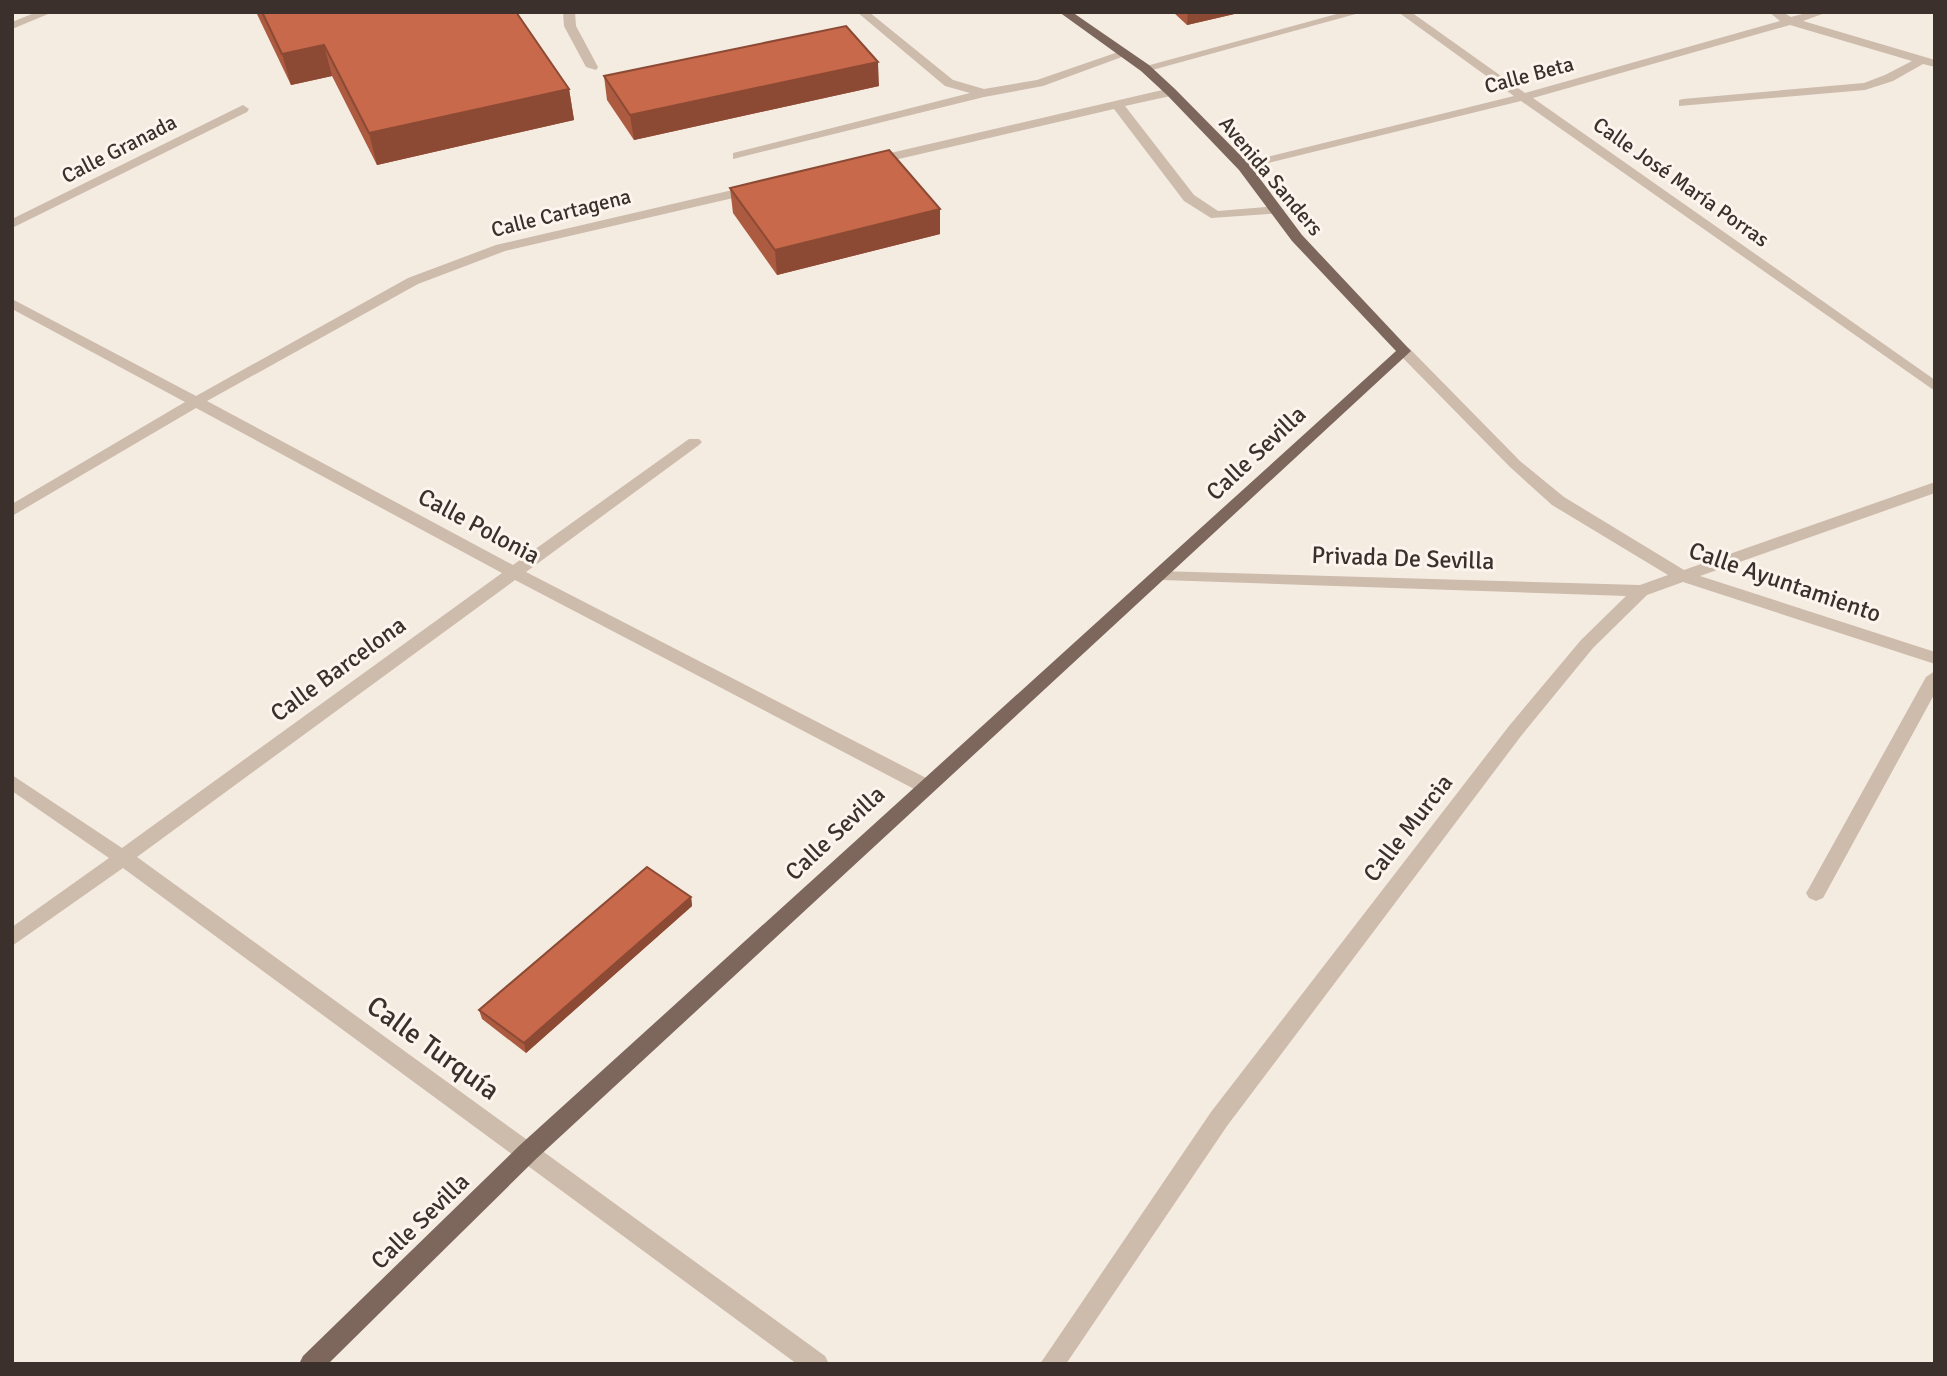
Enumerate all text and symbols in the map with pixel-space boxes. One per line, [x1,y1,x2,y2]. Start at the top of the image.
street label: Calle Beta [1481,51,1577,99]
street label: Calle Granada [57,109,181,189]
street label: Avenida Sanders [1213,111,1329,241]
street label: Calle José María Porras [1588,111,1774,253]
street label: Calle Cartagena [488,183,634,243]
street label: Calle Sevilla [1200,399,1312,507]
street label: Calle Polonia [413,481,545,571]
street label: Calle Ayuntamiento [1685,535,1885,629]
street label: Privada De Sevilla [1311,540,1495,576]
street label: Calle Barcelona [264,610,412,728]
street label: Calle Murcia [1357,768,1459,888]
street label: Calle Sevilla [779,779,891,887]
street label: Calle Turquía [360,989,506,1107]
street label: Calle Sevilla [364,1167,476,1275]

